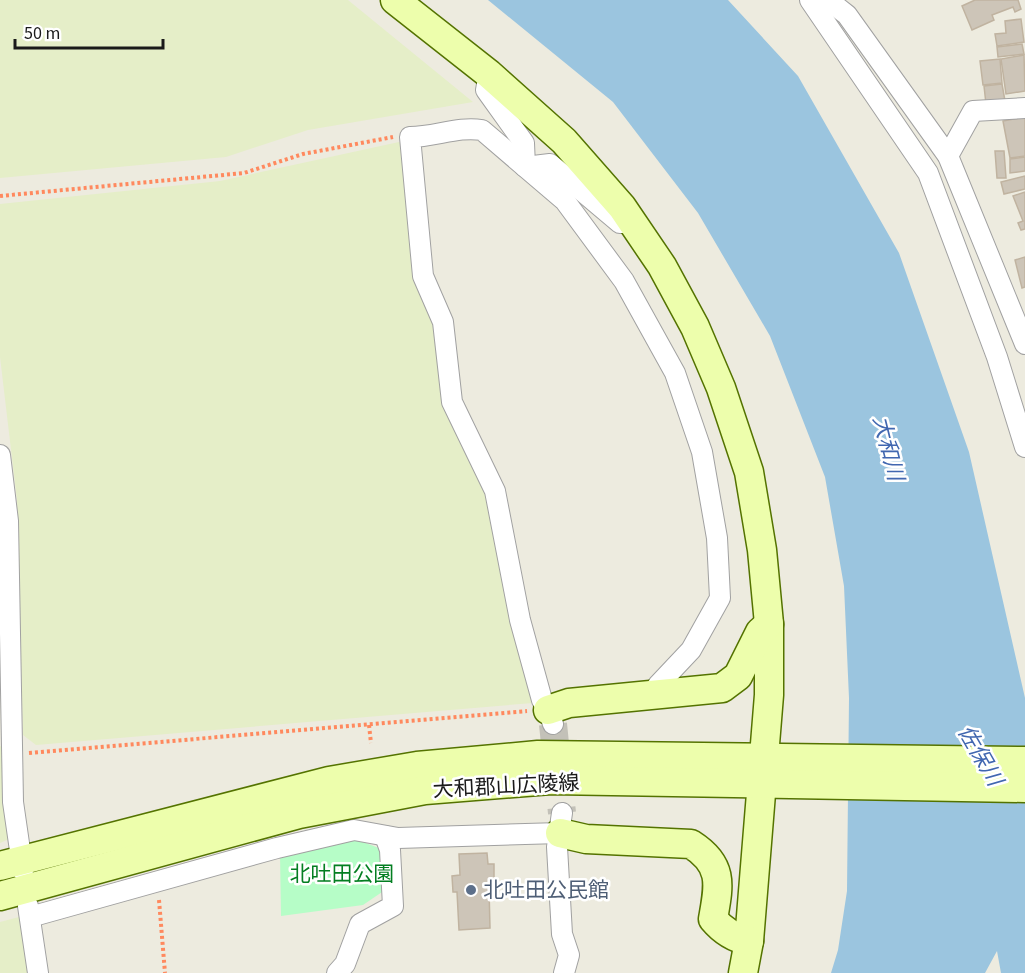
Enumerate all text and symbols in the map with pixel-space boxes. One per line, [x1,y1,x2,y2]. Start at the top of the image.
scale bar [15,12,164,50]
text: 50 m [24,21,60,46]
water label: 大和川 [865,412,912,486]
water label: 佐保川 [950,719,1011,794]
street label: 大和郡山広陵線 [432,767,580,805]
park label: 北吐田公園 [290,859,395,889]
place label: 北吐田公民館 [483,875,609,905]
marker: 北吐田公民館 [464,883,478,897]

